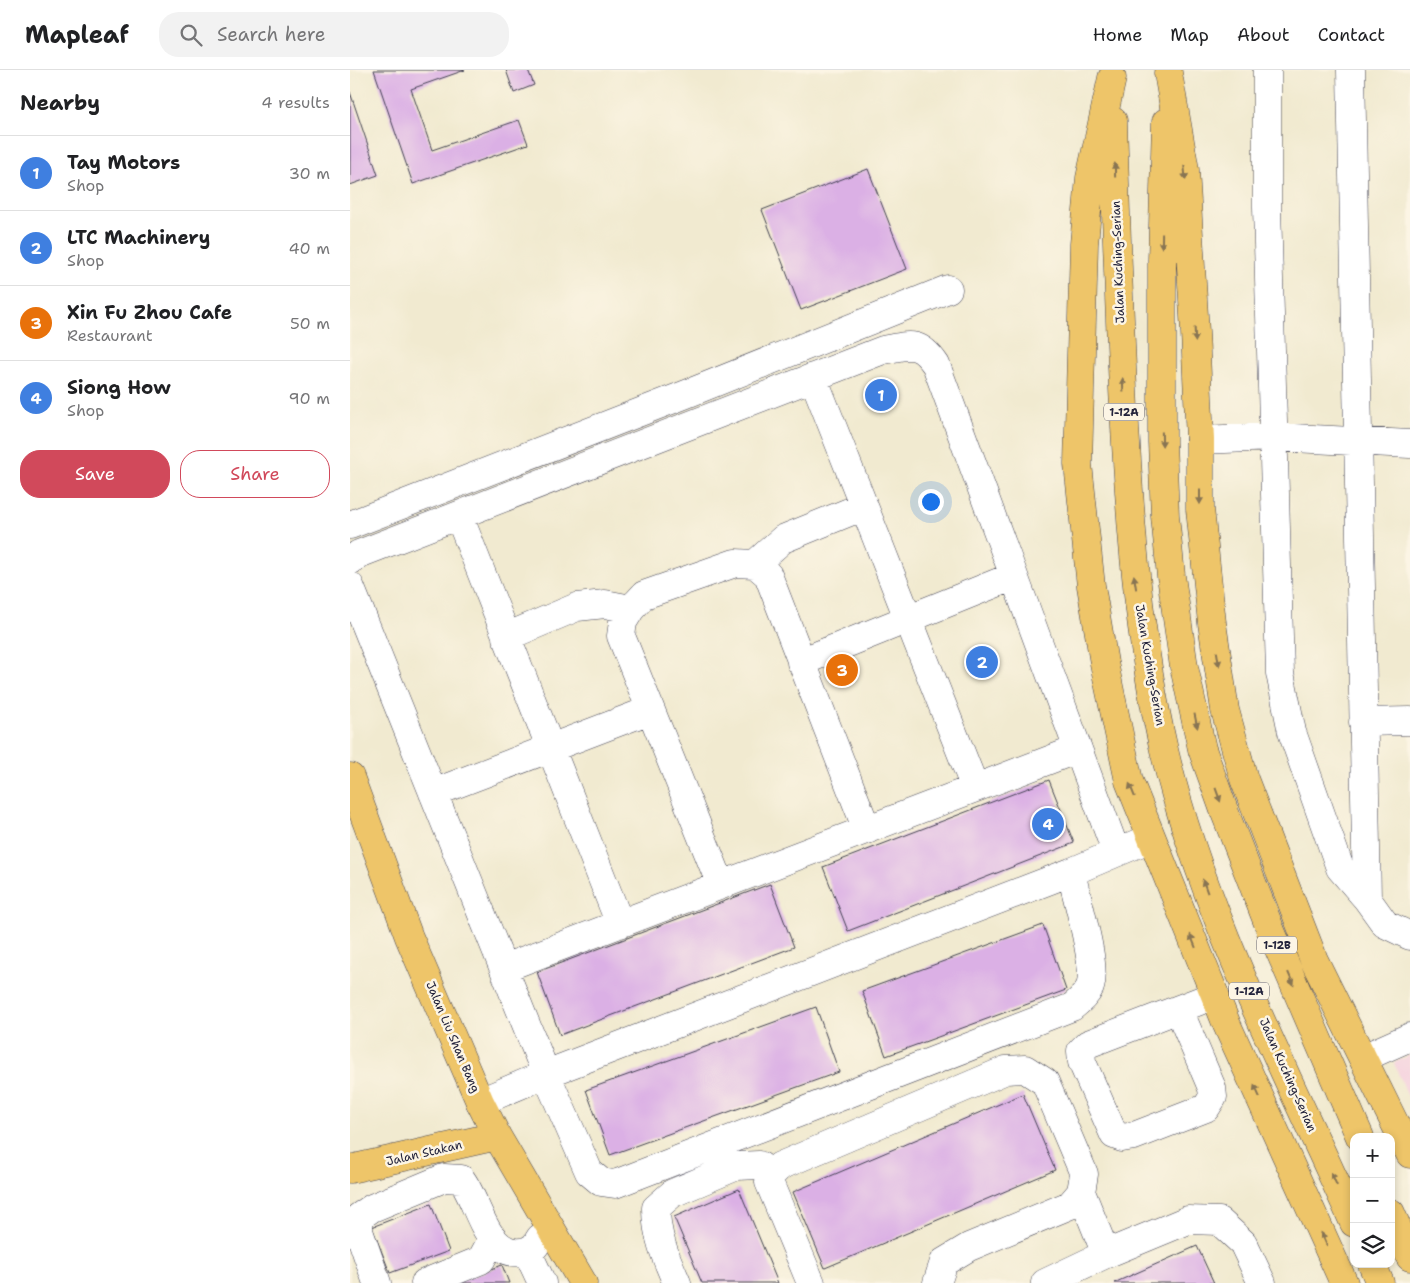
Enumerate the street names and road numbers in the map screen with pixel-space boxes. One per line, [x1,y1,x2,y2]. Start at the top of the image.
street label: Jalan Kuching-Serian [1108,200,1128,324]
road number: 1-12A [1104,404,1144,421]
street label: Jalan Kuching-Serian [1131,603,1169,727]
road number: 1-12B [1257,936,1297,954]
street label: Jalan Liu Shan Bang [422,979,484,1095]
road number: 1-12A [1229,982,1269,999]
street label: Jalan Kuching-Serian [1256,1016,1320,1134]
street label: Jalan Stakan [385,1137,463,1169]

